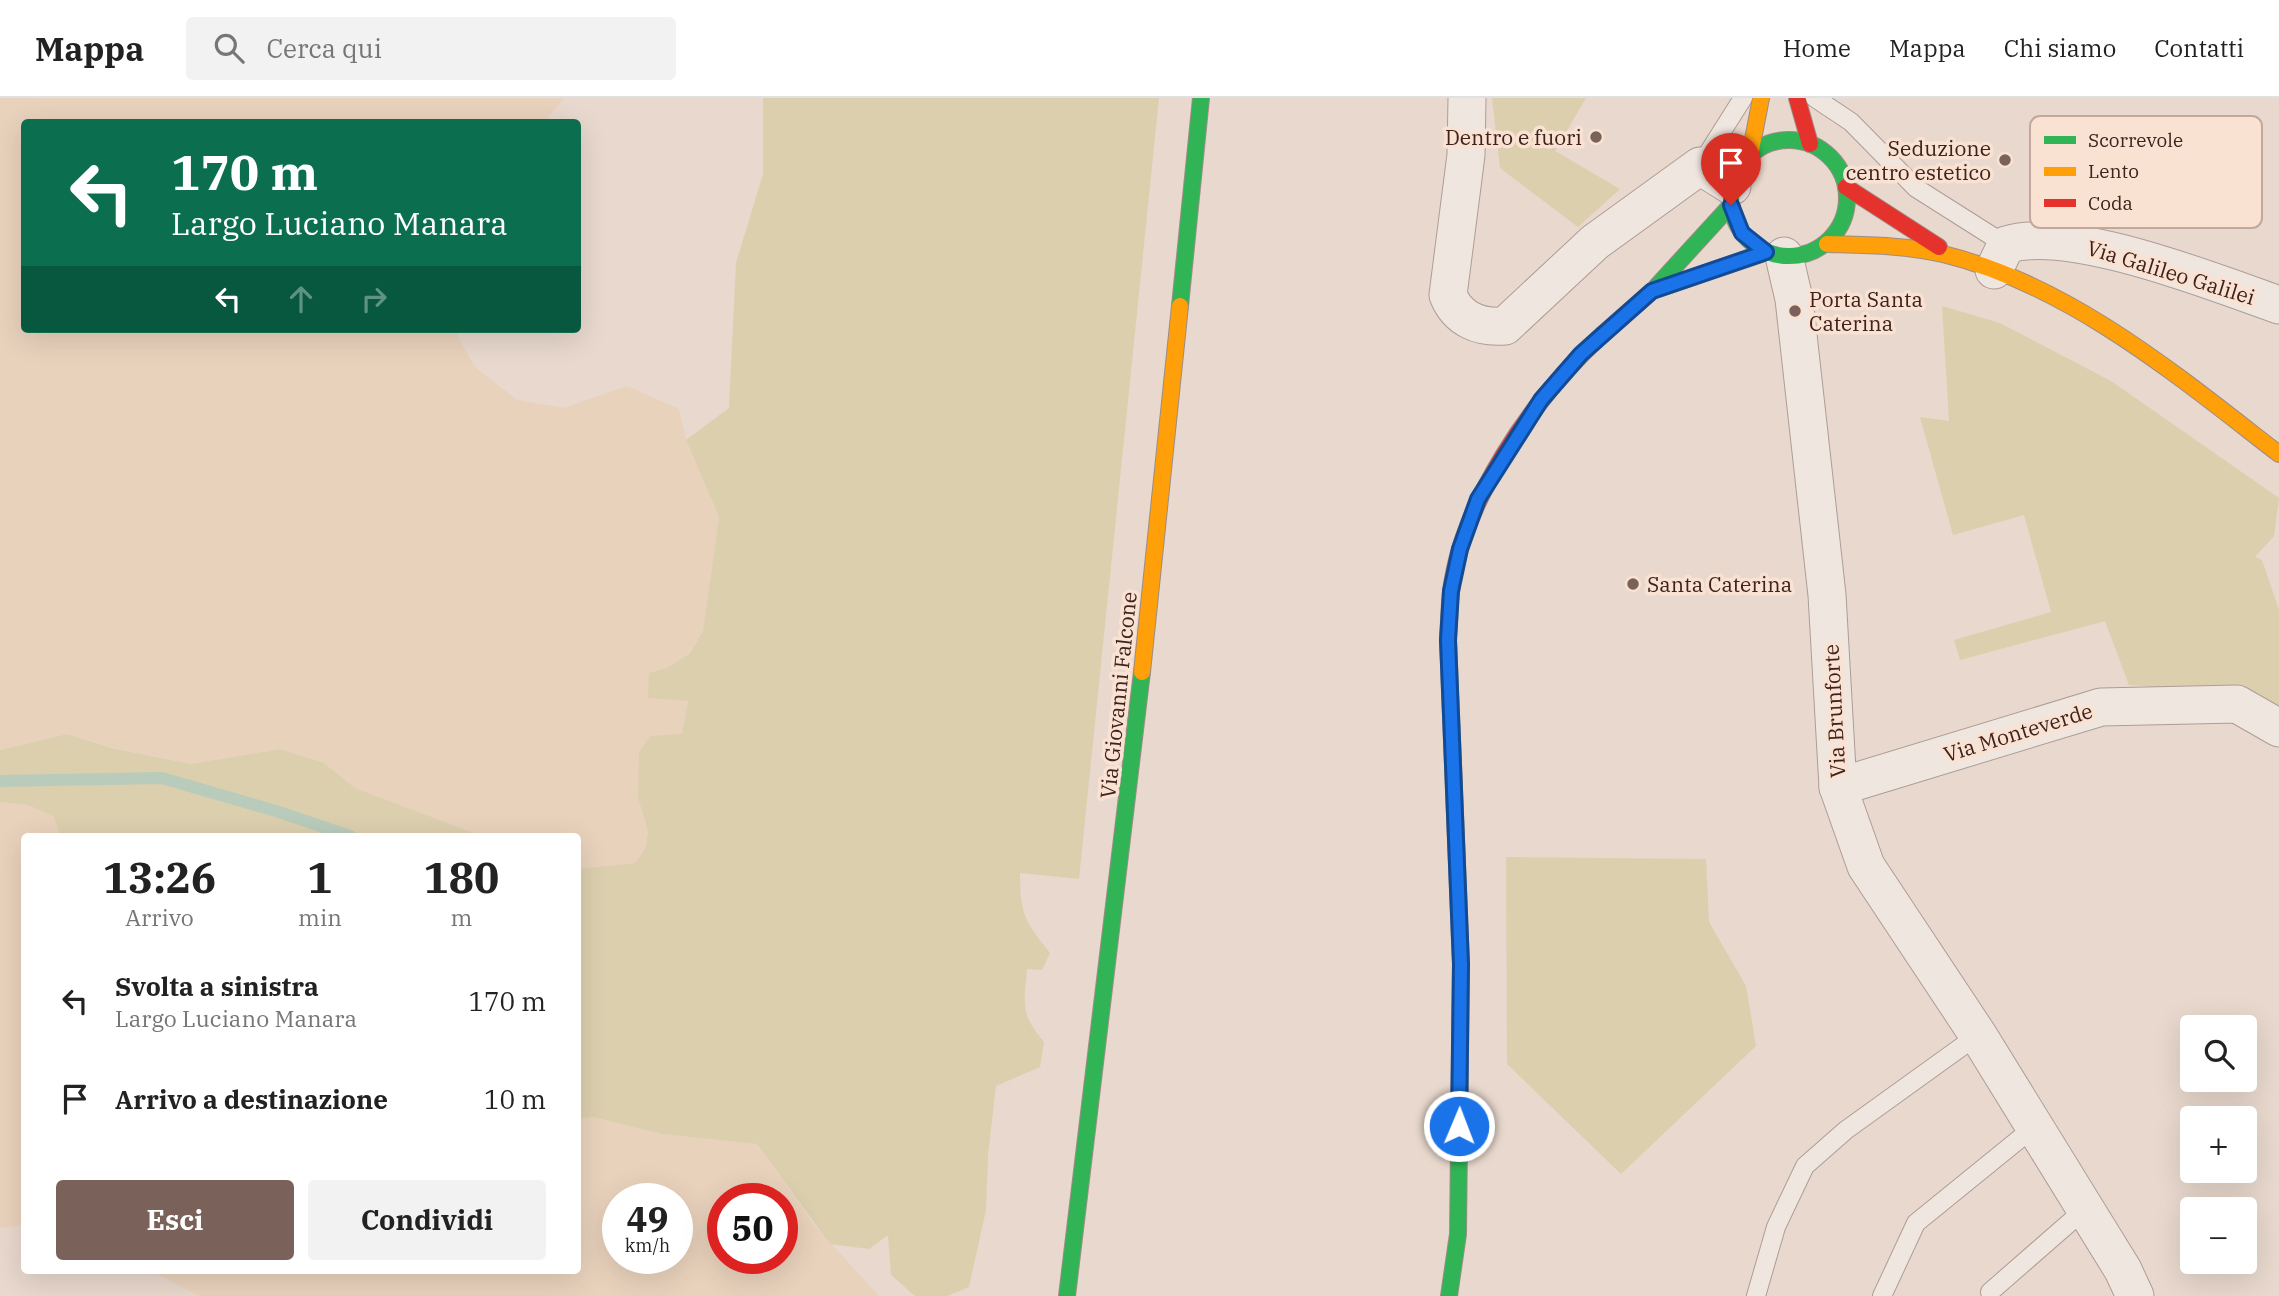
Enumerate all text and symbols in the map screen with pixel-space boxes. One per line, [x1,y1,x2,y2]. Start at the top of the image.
search box [186,17,676,80]
text: Mappa [35,27,144,70]
icon: search [210,29,248,67]
text: Cerca qui [266,31,382,65]
text: Home [1783,32,1851,64]
text: Mappa [1889,32,1966,64]
text: Chi siamo [2004,32,2116,64]
text: Contatti [2154,32,2244,64]
legend [2030,116,2262,228]
place label: Dentro e fuori [1445,123,1582,151]
text: Scorrevole [2088,128,2183,152]
marker: Dentro e fuori [1588,129,1604,145]
pin [1701,133,1761,205]
place label: Seduzione centro estetico [1846,134,1991,186]
text: 170 m [171,140,318,203]
icon: arrive [1712,144,1750,182]
icon: left [56,147,147,238]
marker: Seduzione centro estetico [1997,152,2013,168]
text: Lento [2088,159,2139,183]
text: Coda [2088,191,2133,215]
text: Largo Luciano Manara [171,202,508,244]
street label: Via Galileo Galilei [2084,233,2258,311]
icon: left [209,280,247,318]
icon: ahead [282,280,320,318]
icon: right [355,280,393,318]
place label: Porta Santa Caterina [1809,285,1923,337]
marker: Porta Santa Caterina [1787,303,1803,319]
place label: Santa Caterina [1647,570,1792,598]
marker: Santa Caterina [1625,576,1641,592]
street label: Via Giovanni Falcone [1093,590,1143,800]
street label: Via Brunforte [1817,643,1851,779]
street label: Via Monteverde [1940,696,2096,768]
text: 13:26 [103,850,216,905]
text: 1 [307,850,333,905]
text: 180 [424,850,499,905]
text: Arrivo [125,902,194,932]
text: min [298,902,342,932]
text: m [450,902,472,932]
text: Svolta a sinistra [115,969,319,1003]
icon: left [56,982,94,1020]
text: 170 m [468,984,546,1018]
text: Largo Luciano Manara [115,1003,357,1033]
map controls [2180,1015,2257,1274]
button: search [2180,1015,2257,1092]
icon: arrive [56,1080,94,1118]
text: Arrivo a destinazione [115,1082,388,1116]
text: 10 m [484,1082,546,1116]
position arrow [1422,1089,1496,1163]
button: + [2180,1106,2257,1183]
button: Esci [56,1180,294,1260]
button: Condividi [308,1180,546,1260]
speed limit sign: 50 [707,1183,798,1274]
text: 49 [626,1196,669,1242]
button: − [2180,1197,2257,1274]
text: km/h [625,1234,670,1257]

